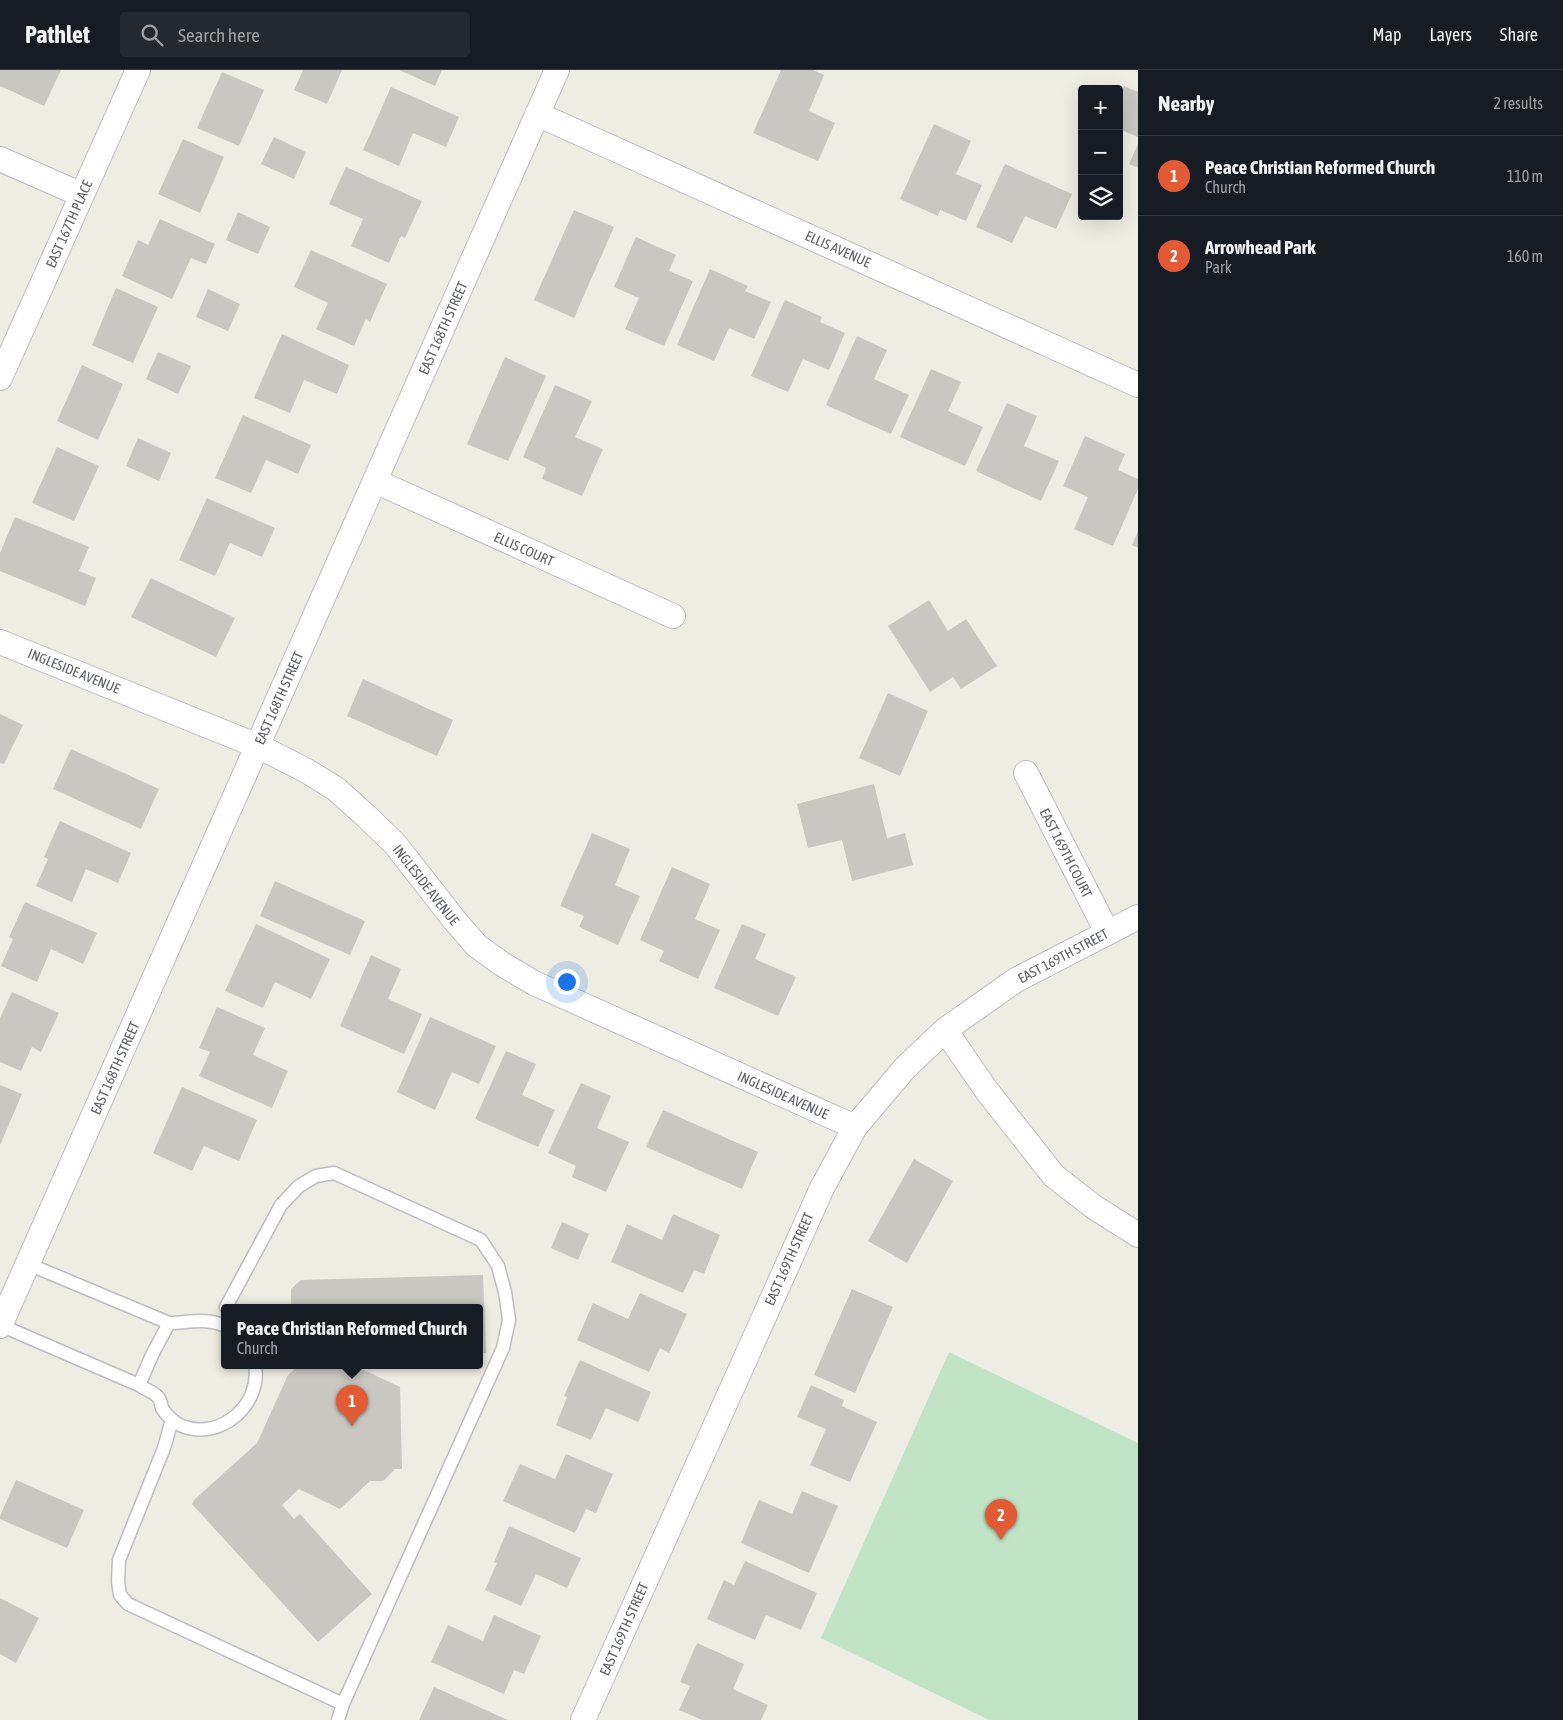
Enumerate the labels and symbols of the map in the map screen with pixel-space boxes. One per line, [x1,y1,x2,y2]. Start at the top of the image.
street label: EAST 167TH PLACE [43,178,95,270]
street label: ELLIS AVENUE [803,227,873,271]
street label: EAST 168TH STREET [415,279,471,377]
street label: ELLIS COURT [492,529,556,569]
street label: INGLESIDE AVENUE [26,645,122,697]
street label: EAST 168TH STREET [251,649,307,747]
street label: EAST 169TH COURT [1037,806,1095,900]
street label: INGLESIDE AVENUE [390,842,462,928]
street label: EAST 169TH STREET [1015,926,1111,986]
your location [554,969,580,995]
street label: EAST 168TH STREET [87,1019,143,1117]
street label: INGLESIDE AVENUE [735,1068,831,1122]
street label: EAST 169TH STREET [761,1210,817,1308]
pin: 1 [336,1385,368,1426]
pin: 2 [985,1499,1017,1540]
street label: EAST 169TH STREET [596,1580,652,1678]

